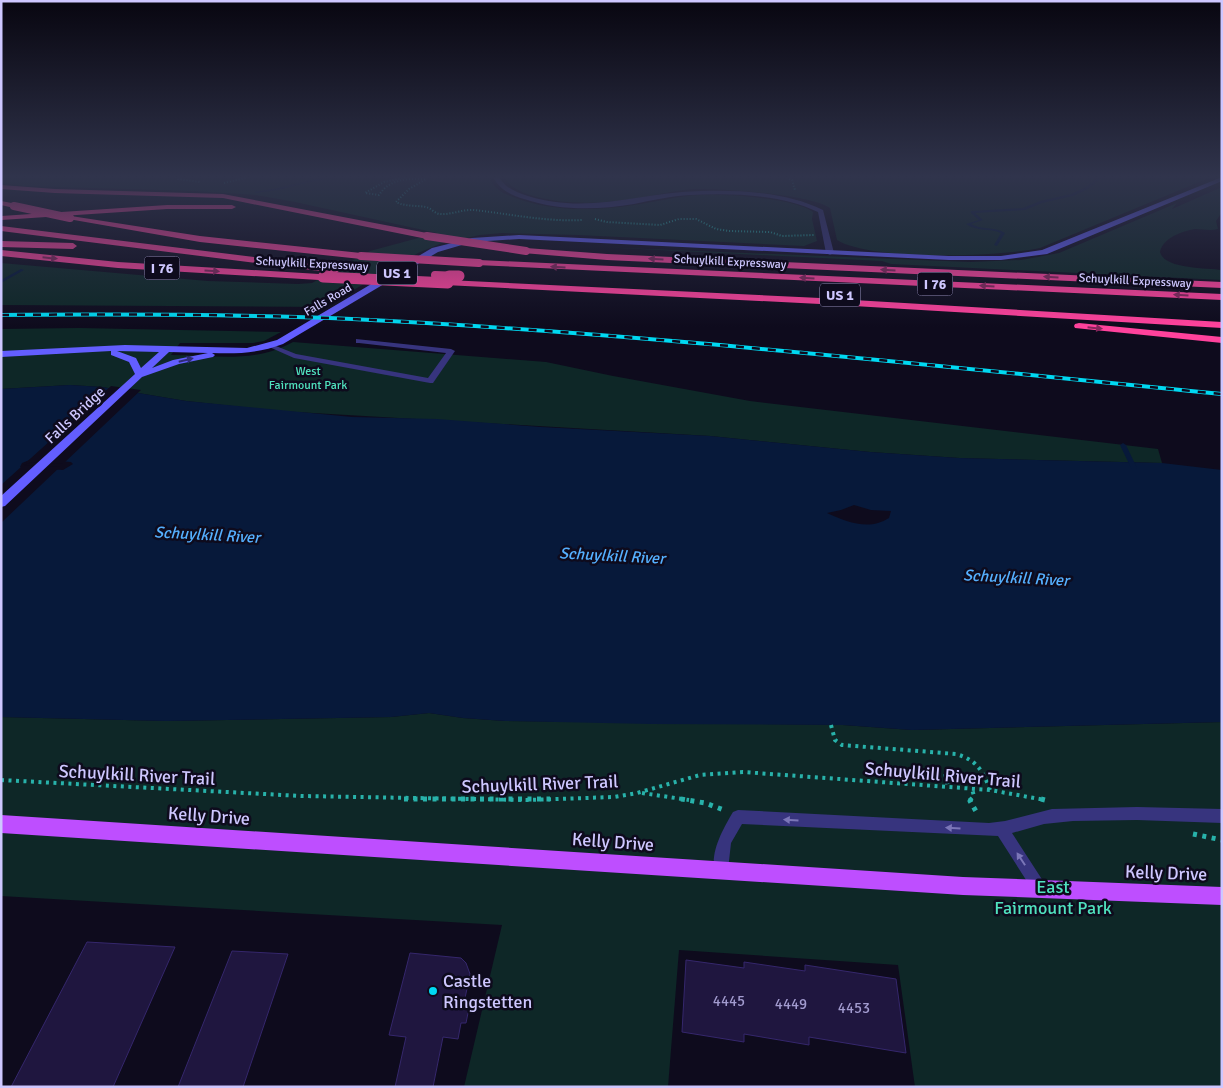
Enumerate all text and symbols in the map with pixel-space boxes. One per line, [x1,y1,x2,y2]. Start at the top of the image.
street label: Schuylkill Expressway [673,252,787,272]
street label: Schuylkill Expressway [255,254,369,274]
one-way arrow [42,255,58,263]
one-way arrow [648,255,664,263]
road number: I 76 [144,256,180,280]
road number: US 1 [377,262,417,284]
one-way arrow [550,262,566,270]
one-way arrow [880,265,896,273]
one-way arrow [204,267,220,275]
street label: Schuylkill Expressway [1078,271,1192,291]
road number: I 76 [918,272,952,296]
one-way arrow [1042,273,1058,281]
one-way arrow [799,274,815,282]
street label: Falls Road [302,280,354,320]
one-way arrow [979,282,995,290]
road number: US 1 [820,284,860,306]
one-way arrow [1173,291,1189,299]
one-way arrow [1088,324,1104,332]
one-way arrow [178,356,193,364]
park label: West Fairmount Park [269,364,347,393]
street label: Falls Bridge [41,383,109,447]
water label: Schuylkill River [154,522,262,548]
water label: Schuylkill River [559,543,667,569]
water label: Schuylkill River [963,565,1071,591]
street label: Schuylkill River Trail [864,757,1022,793]
street label: Schuylkill River Trail [58,760,216,790]
street label: Schuylkill River Trail [461,770,619,798]
street label: Kelly Drive [167,802,251,830]
one-way arrow [783,816,799,824]
one-way arrow [945,824,961,832]
street label: Kelly Drive [571,828,655,856]
one-way arrow [1016,853,1026,866]
street label: Kelly Drive [1125,861,1207,885]
park label: East Fairmount Park [994,876,1112,919]
place label: Castle Ringstetten [443,970,532,1013]
marker: Castle Ringstetten [427,985,439,997]
house number: 4445 [713,992,745,1010]
house number: 4449 [775,995,807,1013]
house number: 4453 [838,999,870,1017]

